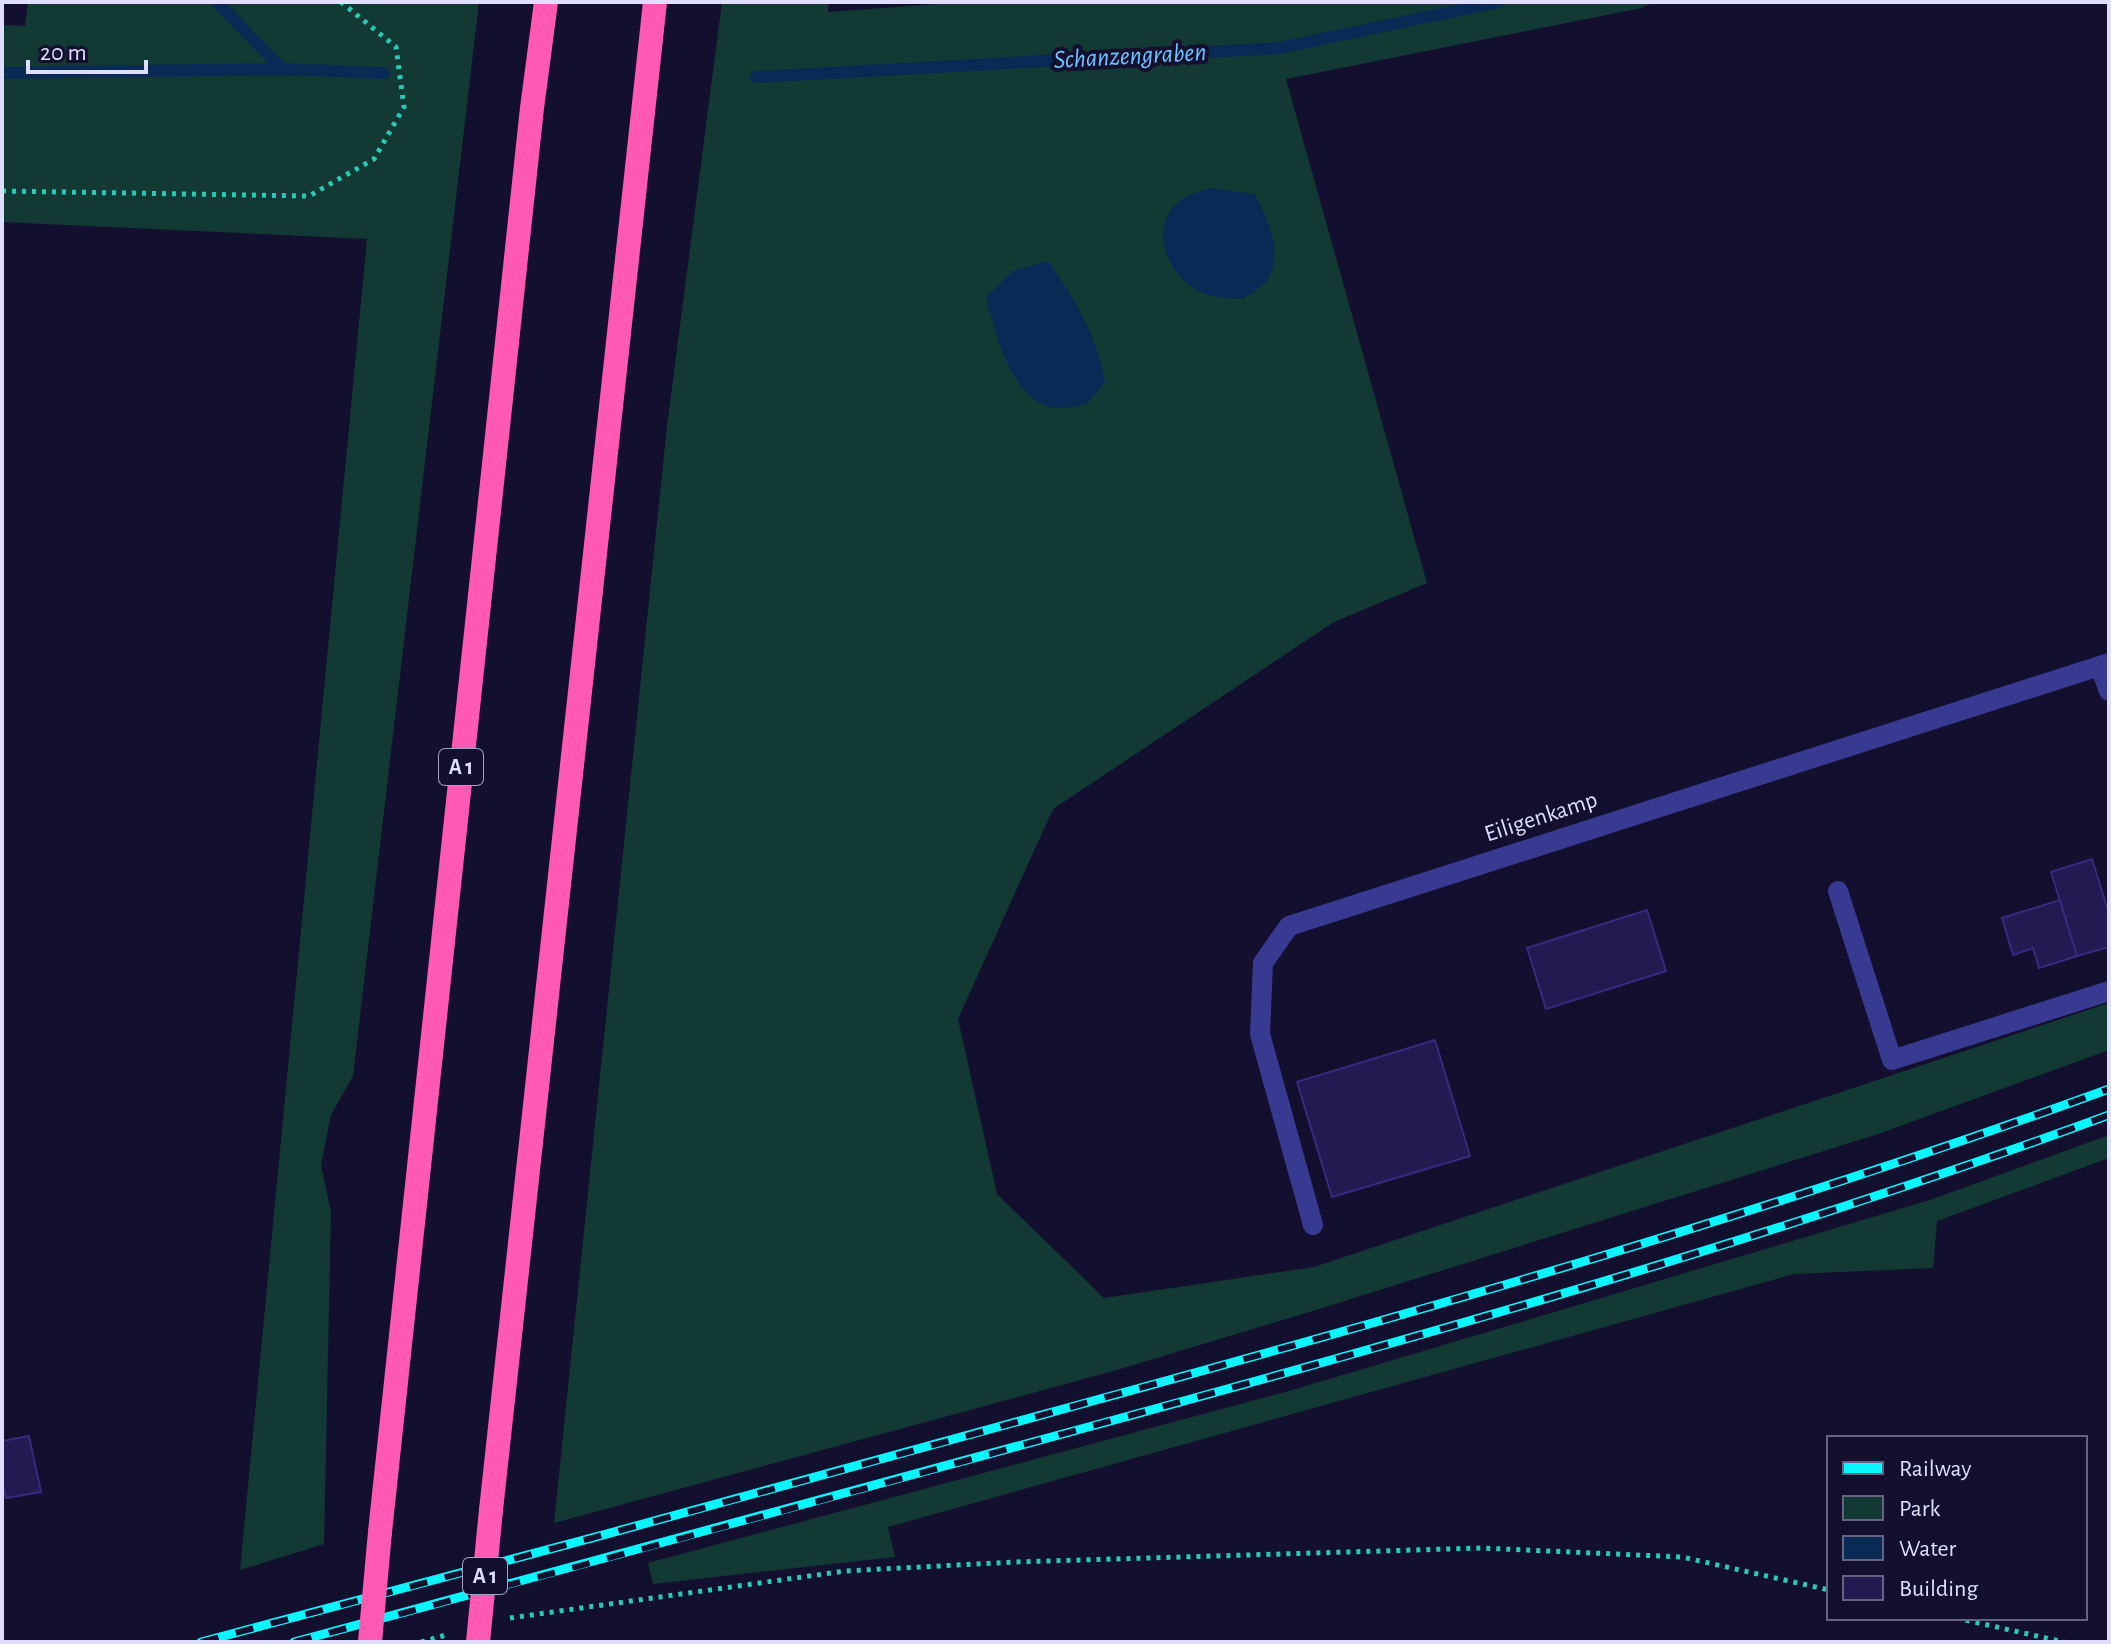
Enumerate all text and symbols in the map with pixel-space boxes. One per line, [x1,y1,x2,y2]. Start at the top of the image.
scale bar [28,24,146,74]
water label: Schanzengraben [1053,39,1207,73]
text: 20 m [40,41,87,65]
road number: A 1 [439,749,483,785]
street label: Eiligenkamp [1482,788,1600,846]
legend [1827,1436,2087,1620]
text: Railway [1899,1457,1971,1481]
text: Park [1899,1497,1940,1521]
text: Water [1899,1537,1957,1561]
road number: A 1 [463,1558,507,1594]
text: Building [1899,1577,1978,1601]

